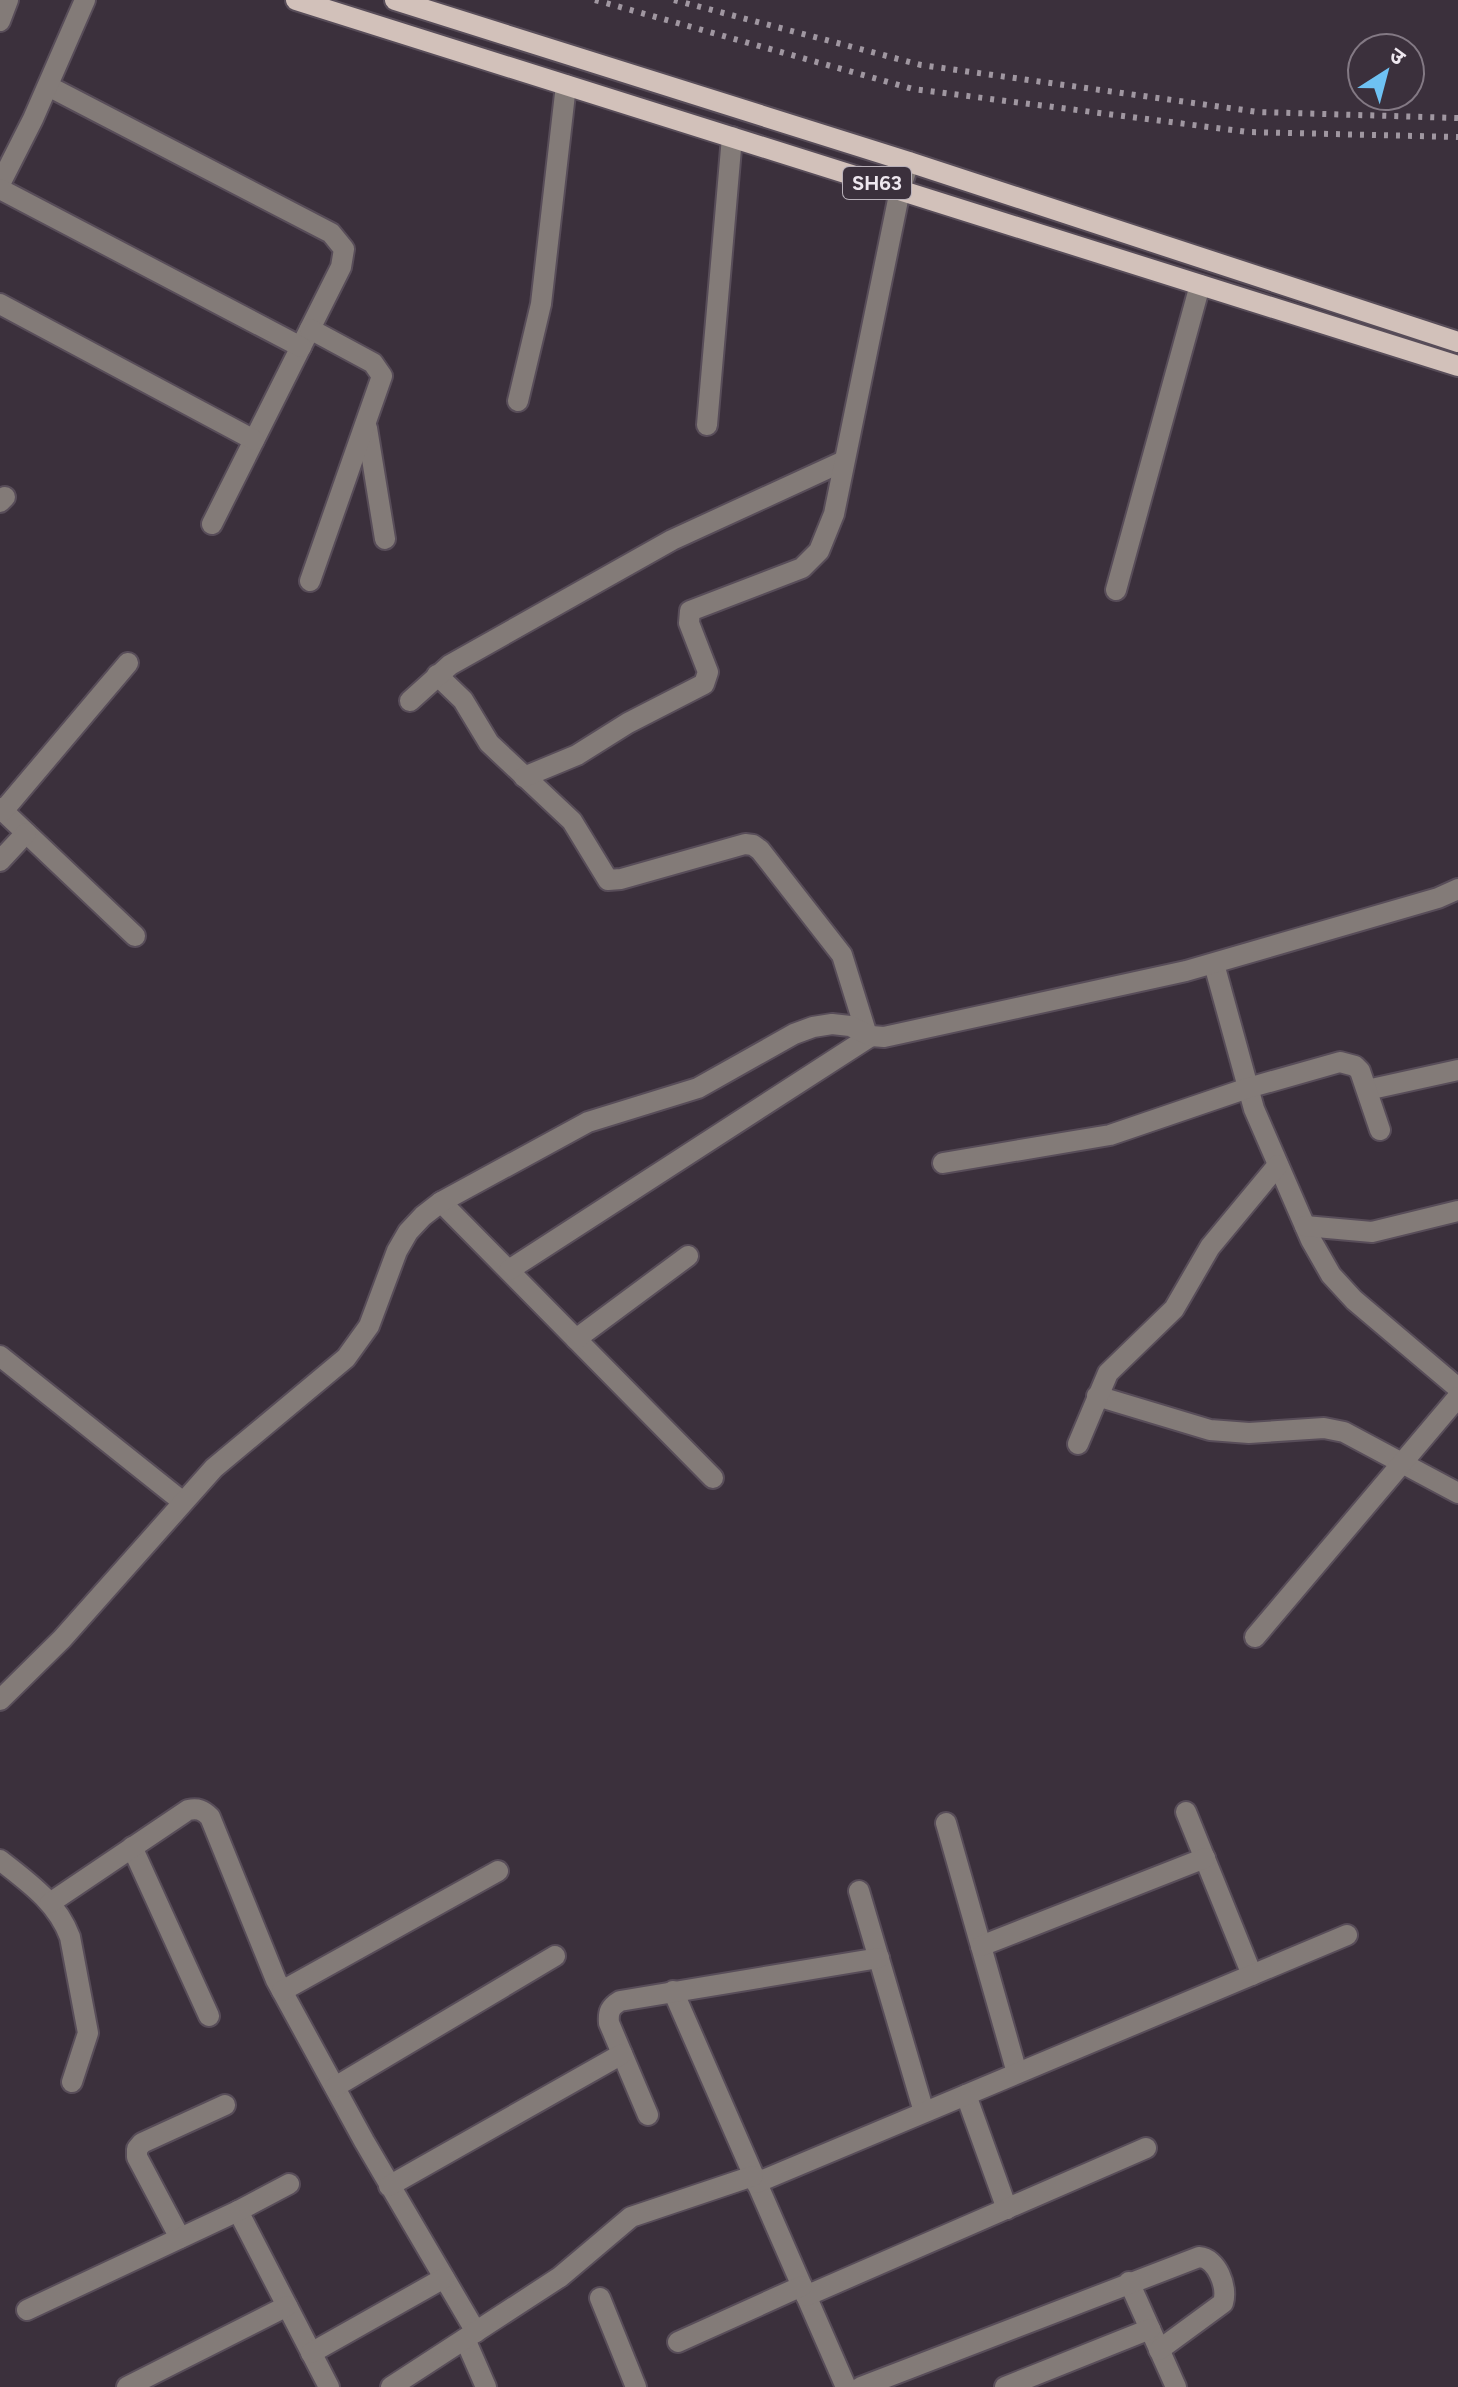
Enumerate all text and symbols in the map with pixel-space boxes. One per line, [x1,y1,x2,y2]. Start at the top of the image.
north arrow [1346,32,1426,112]
text: उ [1384,42,1412,72]
road number: SH63 [843,167,911,199]

